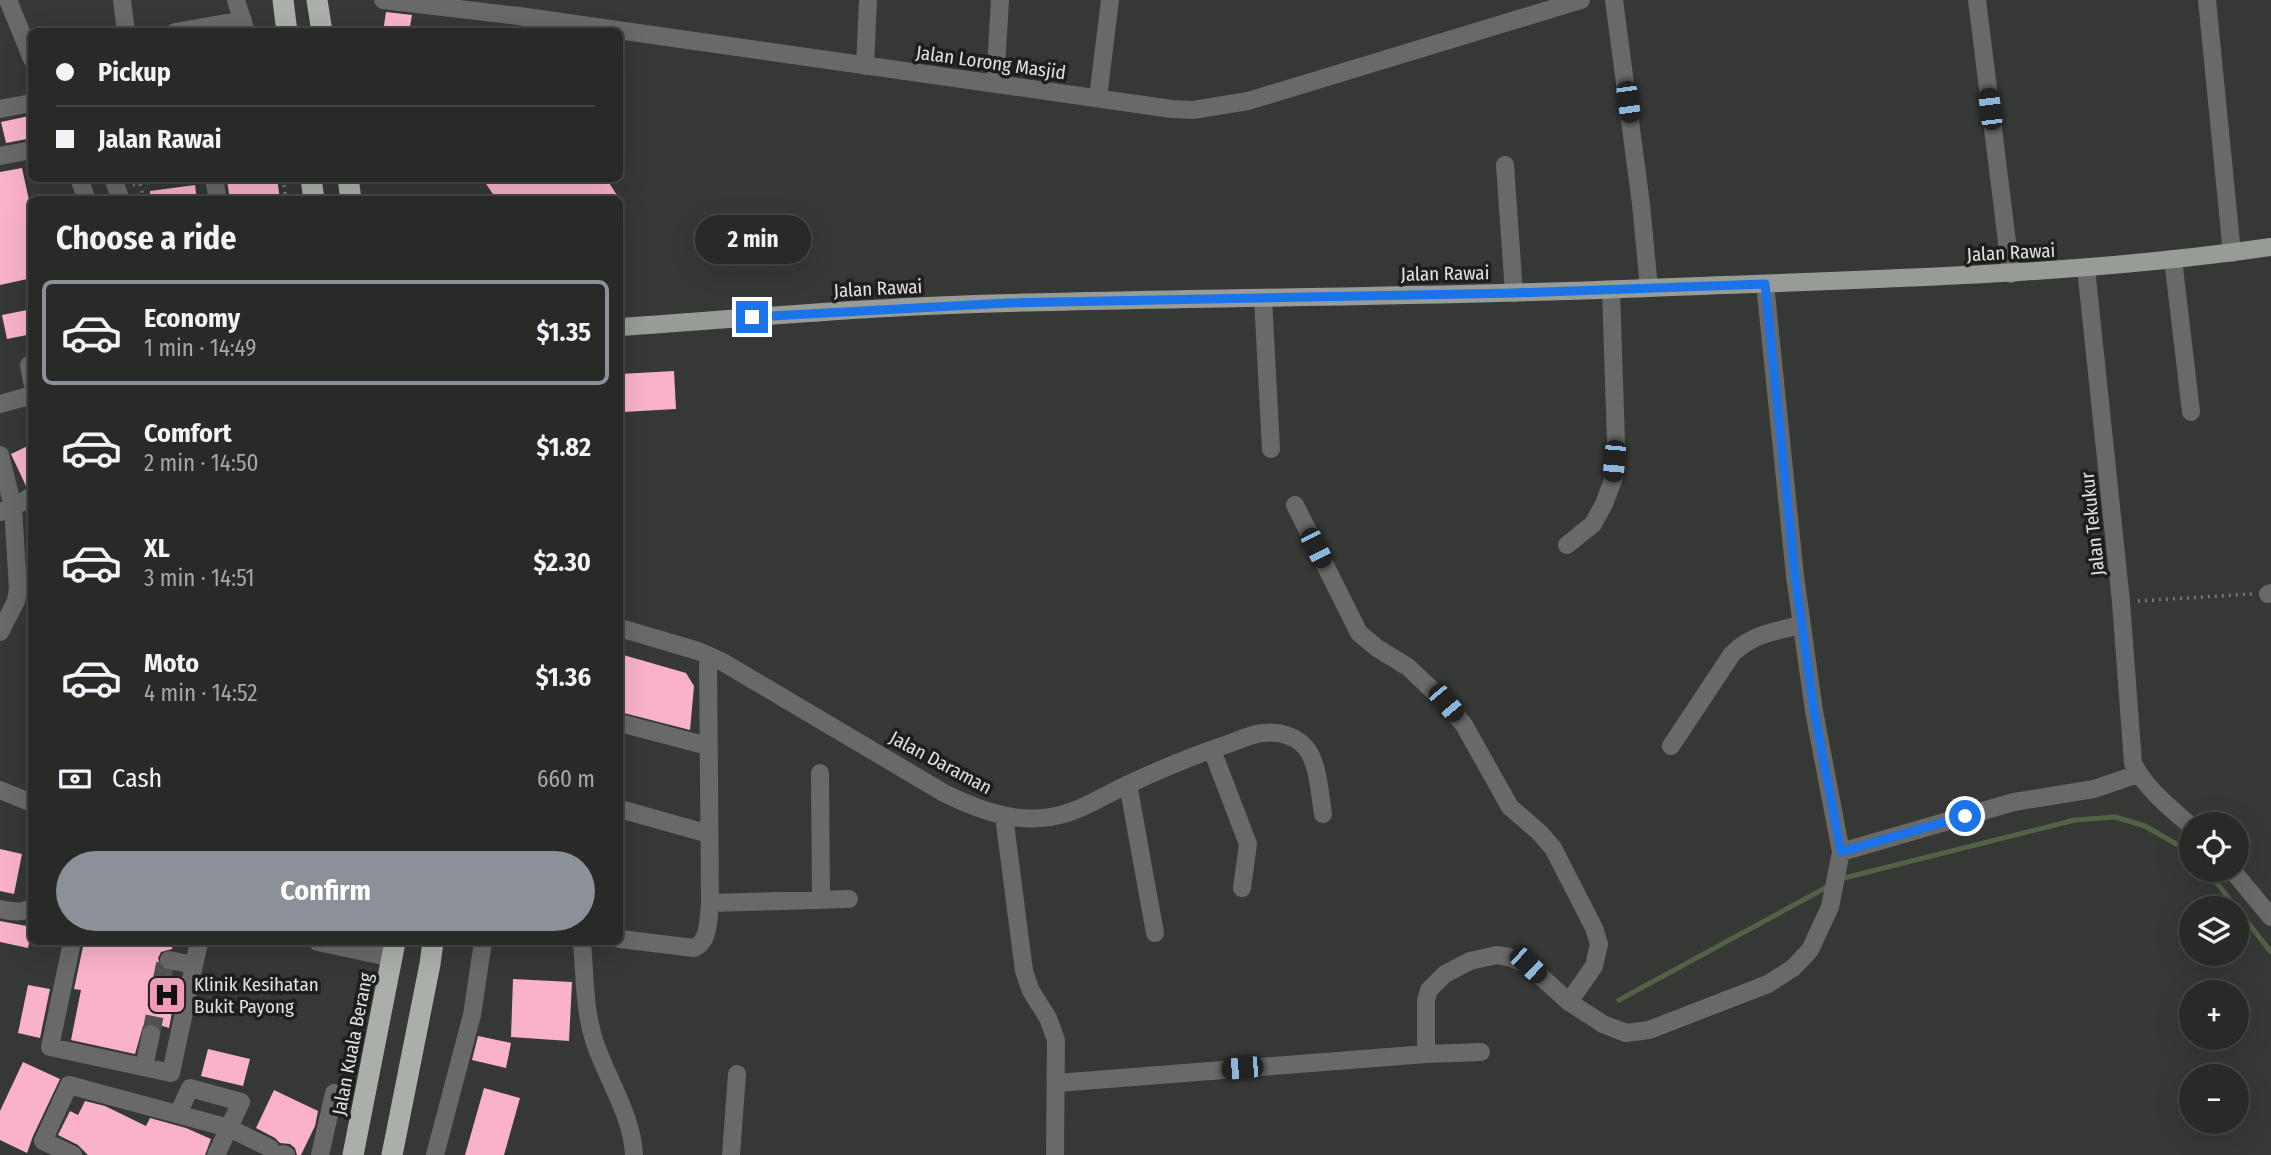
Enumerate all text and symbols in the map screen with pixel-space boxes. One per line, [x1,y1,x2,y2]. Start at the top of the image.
street label: Jalan Lorong Masjid [915,41,1067,84]
text: Pickup [98,57,171,88]
car [1615,80,1642,124]
car [1978,87,2003,131]
text: Jalan Rawai [98,124,221,155]
callout: 2 min [694,216,810,264]
text: Choose a ride [56,219,237,257]
text: 2 min [728,225,779,253]
street label: Jalan Rawai [1966,239,2056,266]
street label: Jalan Rawai [1400,261,1490,286]
street label: Jalan Rawai [833,275,923,302]
icon: car [60,301,123,364]
route end [736,301,768,333]
text: Economy [144,303,240,334]
text: $1.35 [537,317,591,348]
text: 1 min · 14:49 [144,334,256,362]
icon: car [60,416,123,479]
text: Comfort [144,418,232,449]
text: $1.82 [536,432,591,463]
car [1602,439,1627,483]
text: 2 min · 14:50 [144,449,258,477]
street label: Jalan Tekukur [2076,471,2109,577]
car [1298,525,1335,571]
icon: car [60,531,123,594]
text: XL [144,533,170,564]
text: $2.30 [533,547,591,578]
text: 3 min · 14:51 [144,564,255,592]
icon: car [60,646,123,709]
text: Moto [144,648,199,679]
text: $1.36 [536,662,591,693]
text: 4 min · 14:52 [144,679,257,707]
car [1425,680,1468,726]
street label: Jalan Daraman [886,726,996,799]
icon: cash [56,760,94,798]
text: Cash [112,763,162,794]
text: 660 m [537,765,595,793]
route start [1949,800,1981,832]
map controls [2179,812,2249,1134]
button: locate [2179,812,2249,882]
button: Confirm [56,851,595,931]
button: layers [2179,896,2249,966]
car [1506,943,1551,987]
street label: Jalan Kuala Berang [327,971,378,1117]
place label: Klinik Kesihatan Bukit Payong [194,973,319,1018]
hospital icon: Klinik Kesihatan Bukit Payong [146,974,188,1016]
button: + [2179,980,2249,1050]
car [1221,1056,1264,1080]
button: − [2179,1064,2249,1134]

